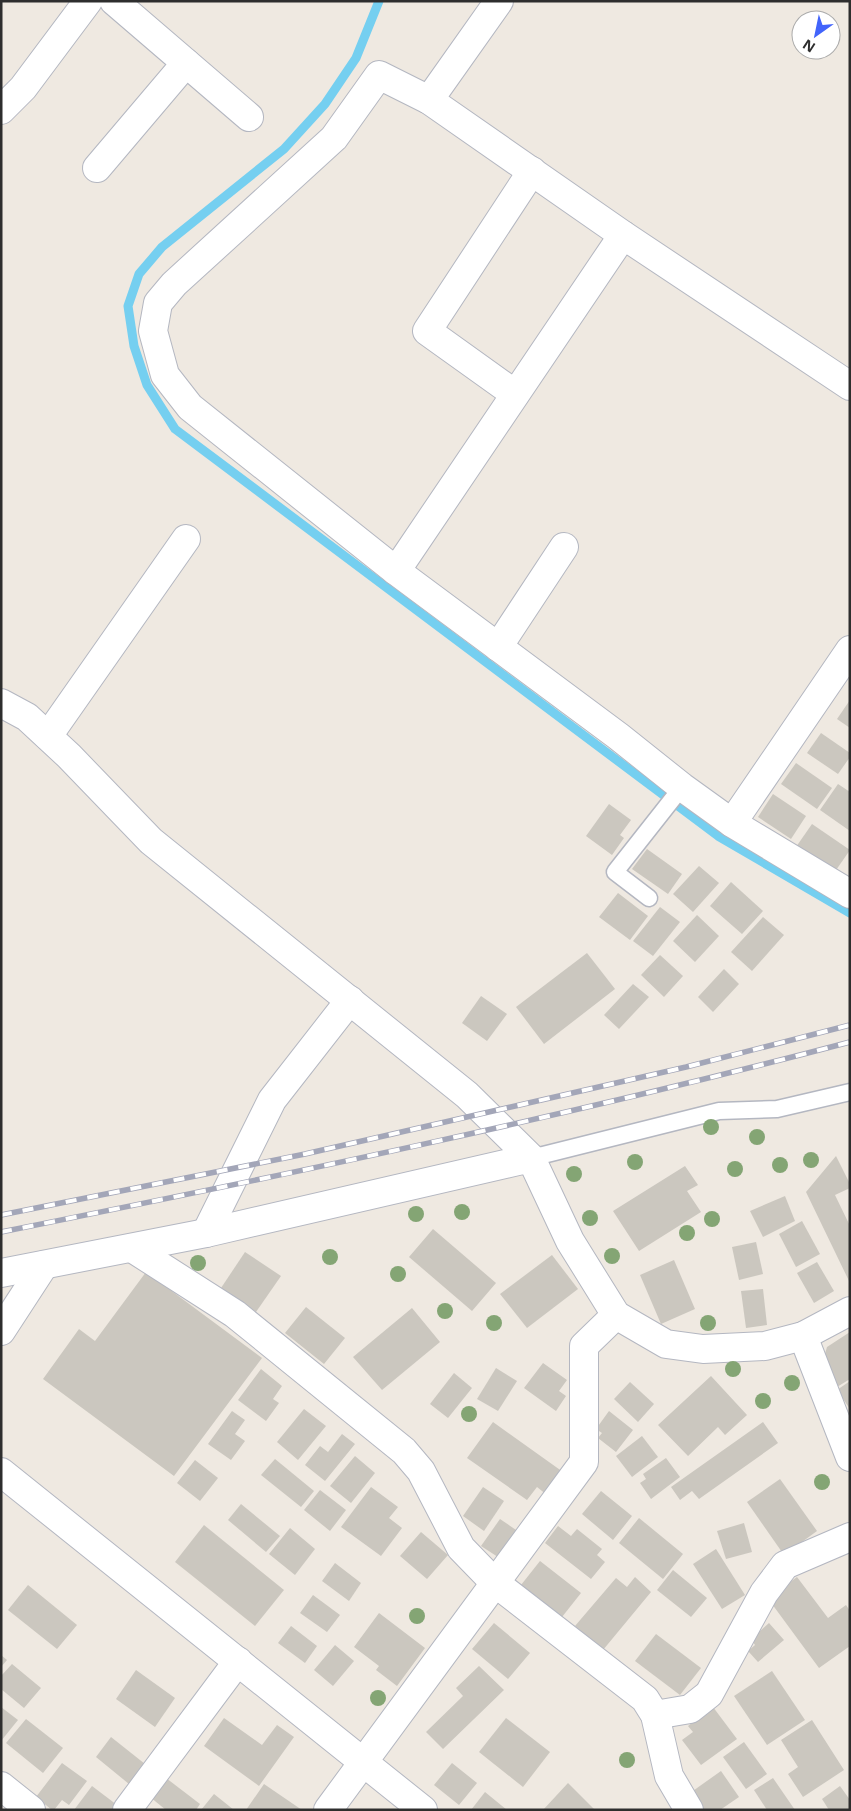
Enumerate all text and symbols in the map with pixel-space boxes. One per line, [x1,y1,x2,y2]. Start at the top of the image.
north arrow [791,10,841,60]
text: N [799,35,819,57]

